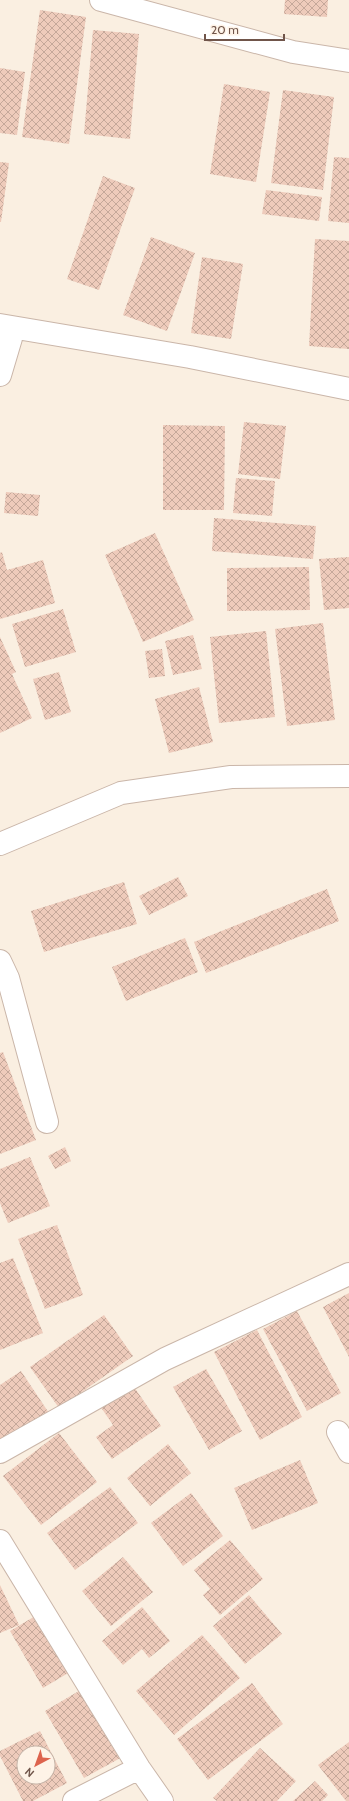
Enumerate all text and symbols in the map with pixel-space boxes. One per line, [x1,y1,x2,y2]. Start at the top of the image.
scale bar [205,16,284,42]
text: 20 m [211,22,239,37]
north arrow [16,1745,56,1785]
text: N [22,1765,37,1780]

